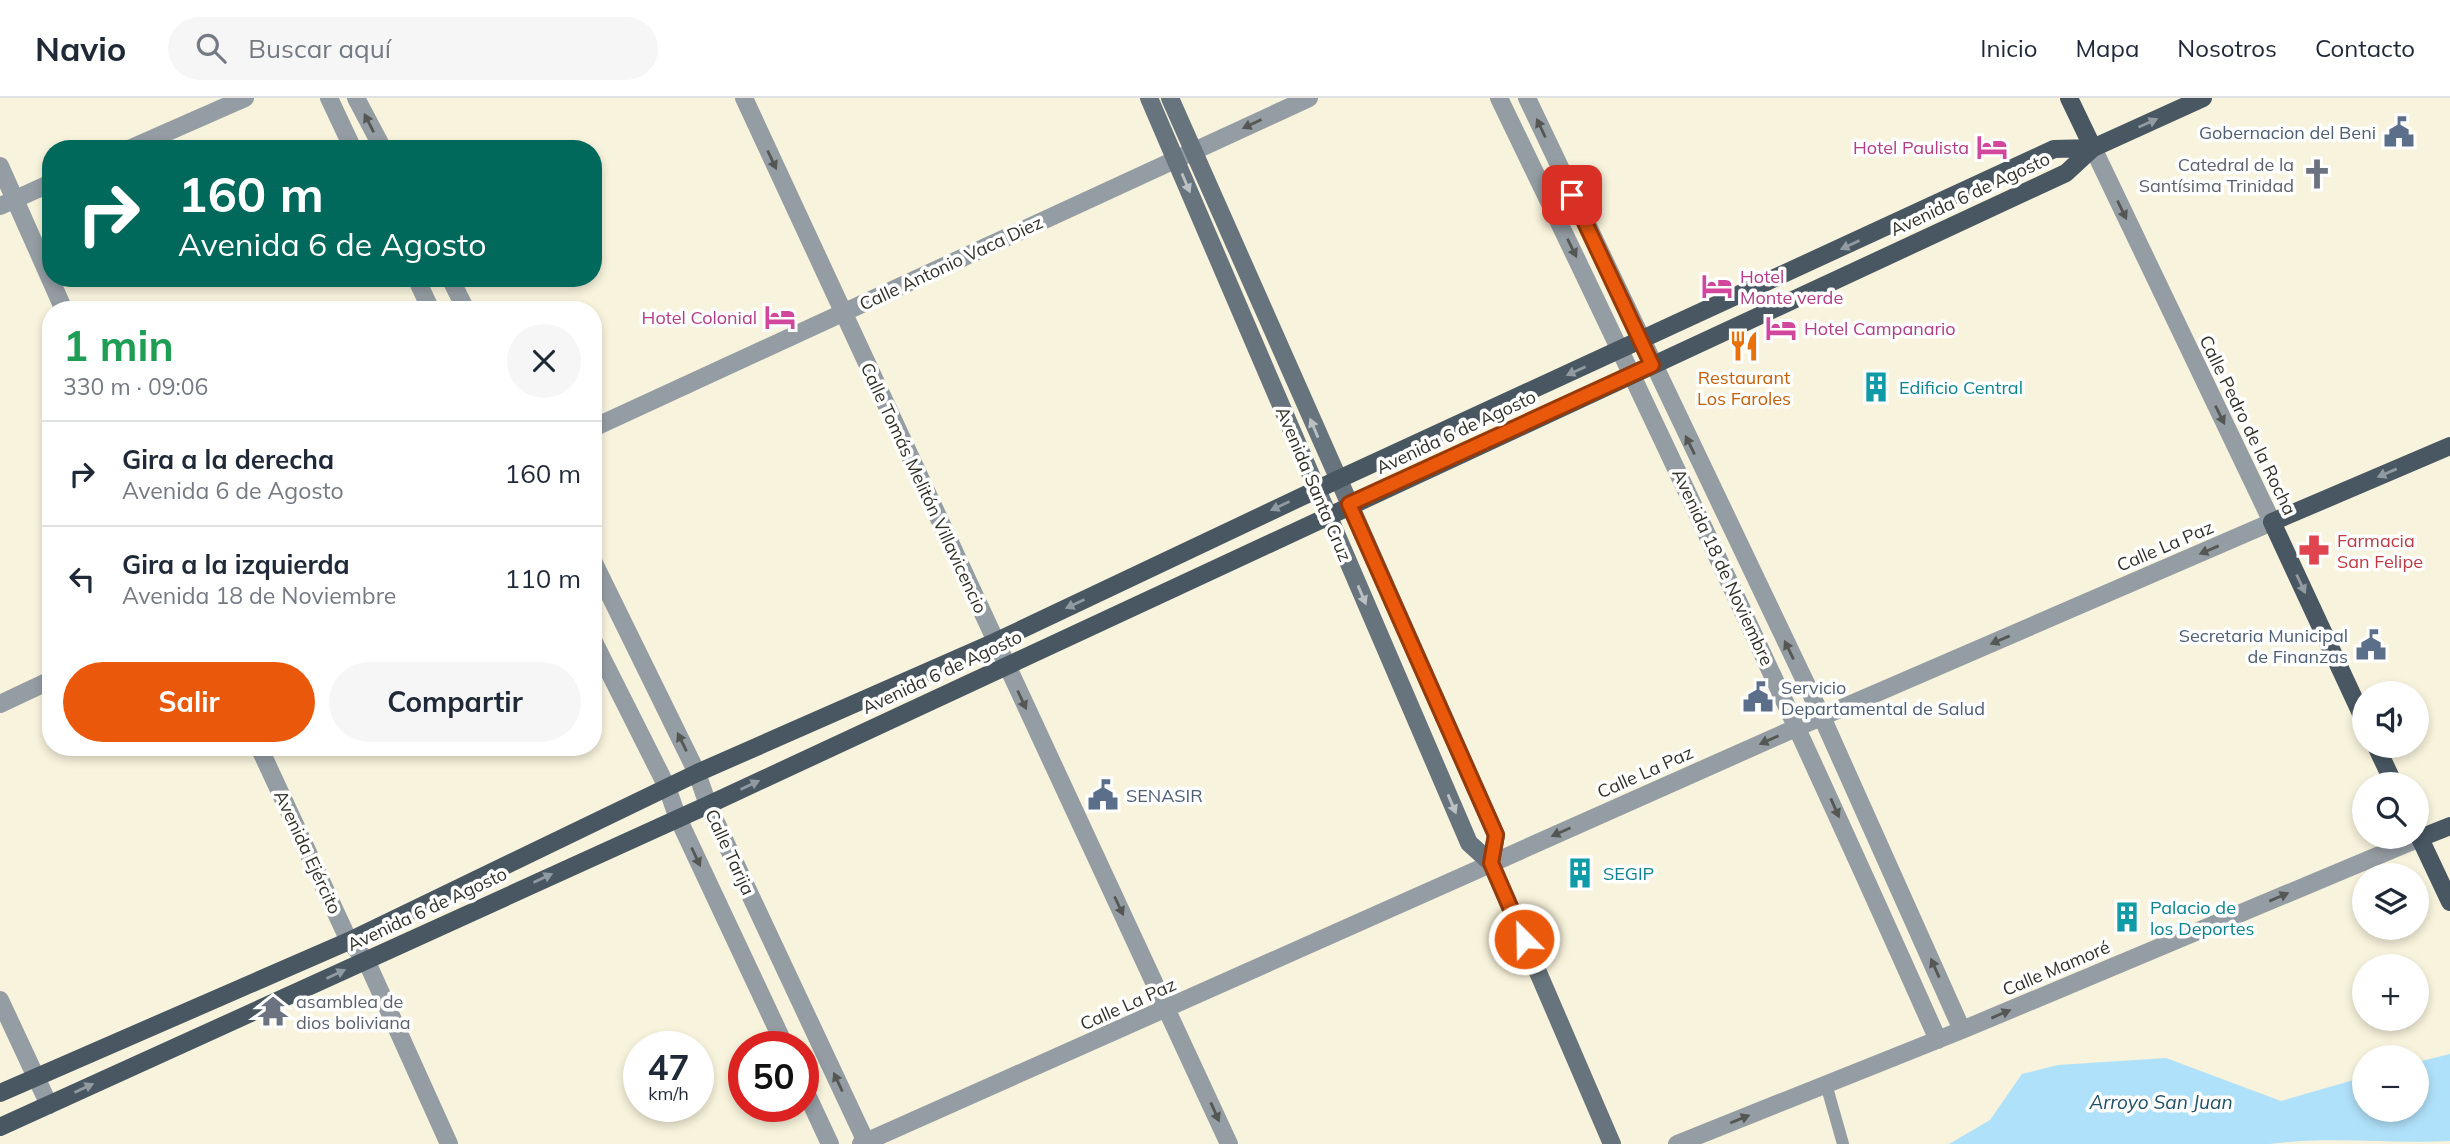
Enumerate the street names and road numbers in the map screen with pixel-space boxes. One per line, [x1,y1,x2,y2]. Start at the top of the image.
street label: Avenida 6 de Agosto [1887,147,2053,241]
street label: Calle Antonio Vaca Diez [856,210,1046,316]
street label: Calle Pedro de la Rocha [2194,331,2302,519]
street label: Calle Tomás Melitón Villavicencio [856,359,992,617]
street label: Avenida 6 de Agosto [1373,385,1539,479]
street label: Avenida Santa Cruz [1271,403,1357,565]
street label: Avenida 18 de Noviembre [1667,465,1779,669]
street label: Calle La Paz [2113,515,2217,577]
street label: Avenida 6 de Agosto [859,625,1025,719]
street label: Calle La Paz [1593,741,1697,803]
street label: Avenida Ejército [269,786,347,918]
street label: Calle Tarija [700,805,760,899]
street label: Avenida 6 de Agosto [344,862,510,956]
street label: Calle Mamoré [1999,935,2113,1001]
street label: Calle La Paz [1076,973,1180,1035]

